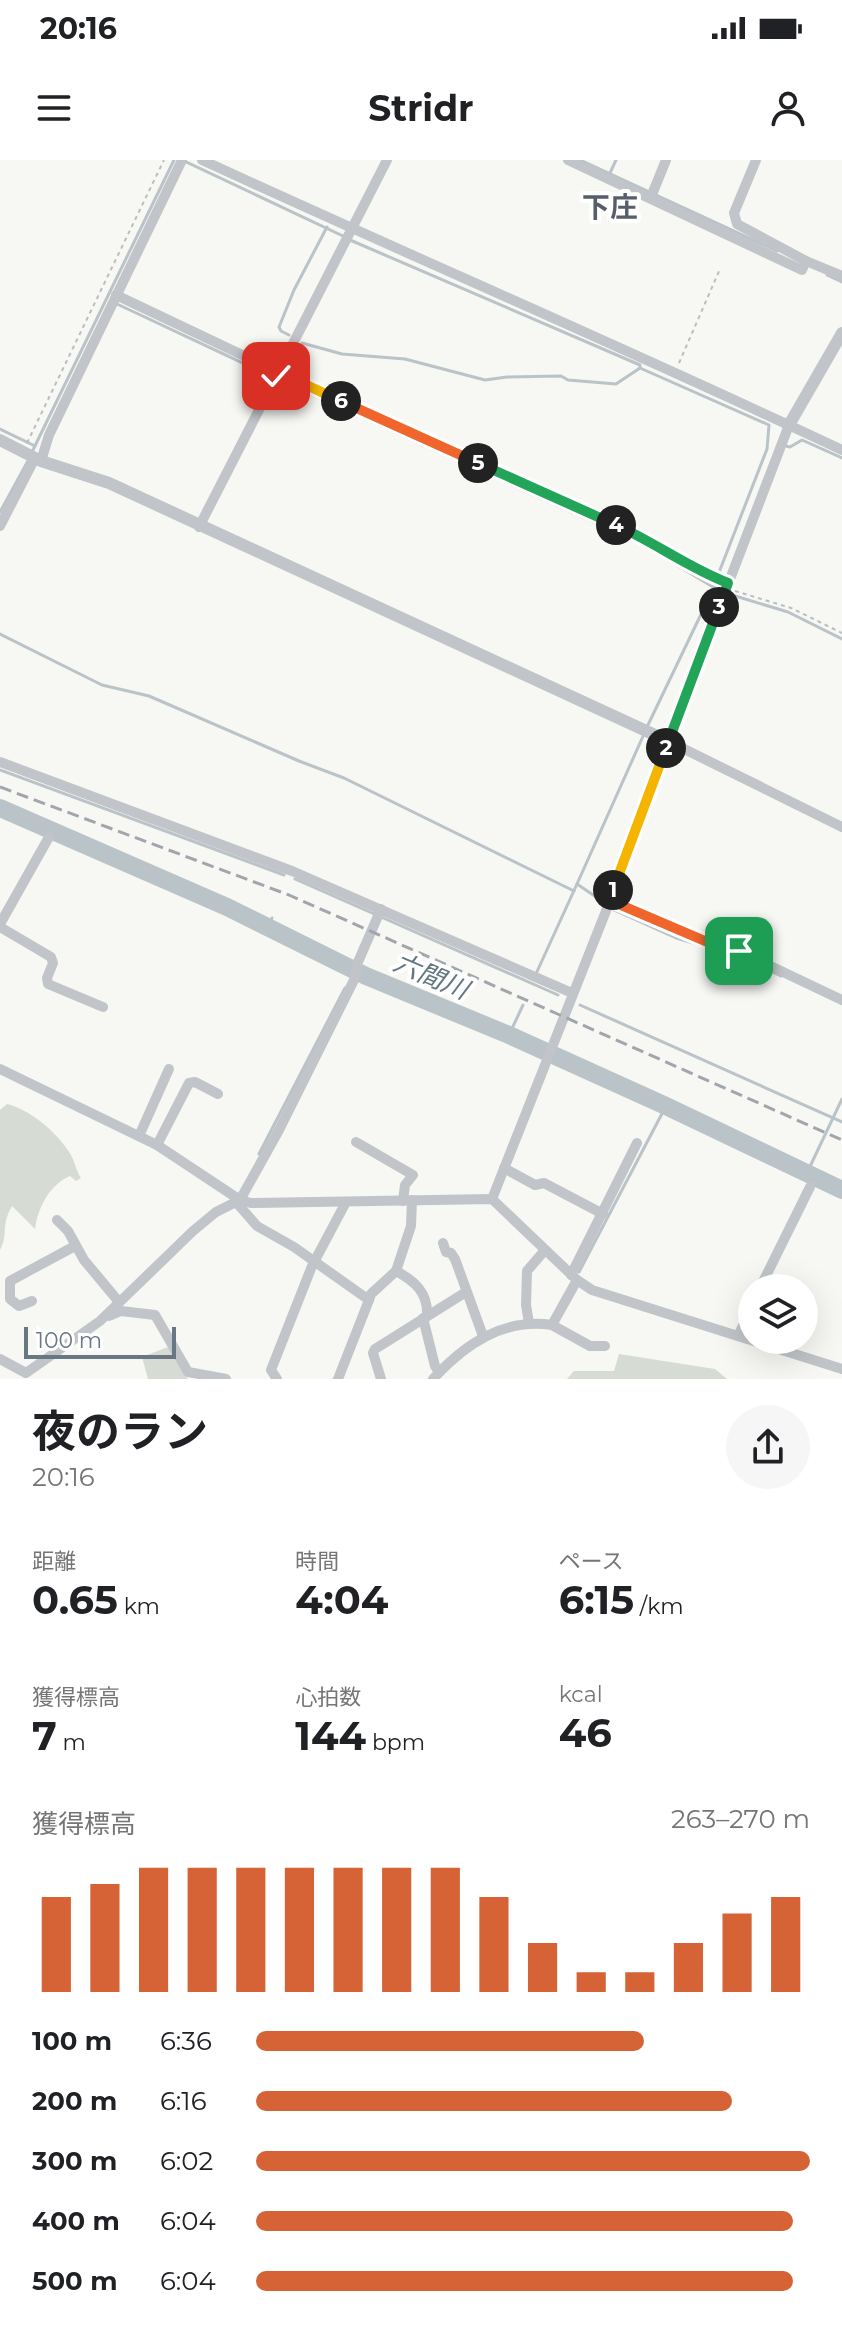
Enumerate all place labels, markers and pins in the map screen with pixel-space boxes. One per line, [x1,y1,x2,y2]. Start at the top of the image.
pin [242,342,310,410]
pin: 6 [321,381,361,421]
pin: 5 [458,443,498,483]
pin: 4 [596,505,636,545]
pin: 3 [699,587,739,627]
pin: 2 [646,728,686,768]
pin: 1 [593,870,633,910]
pin [705,917,773,985]

